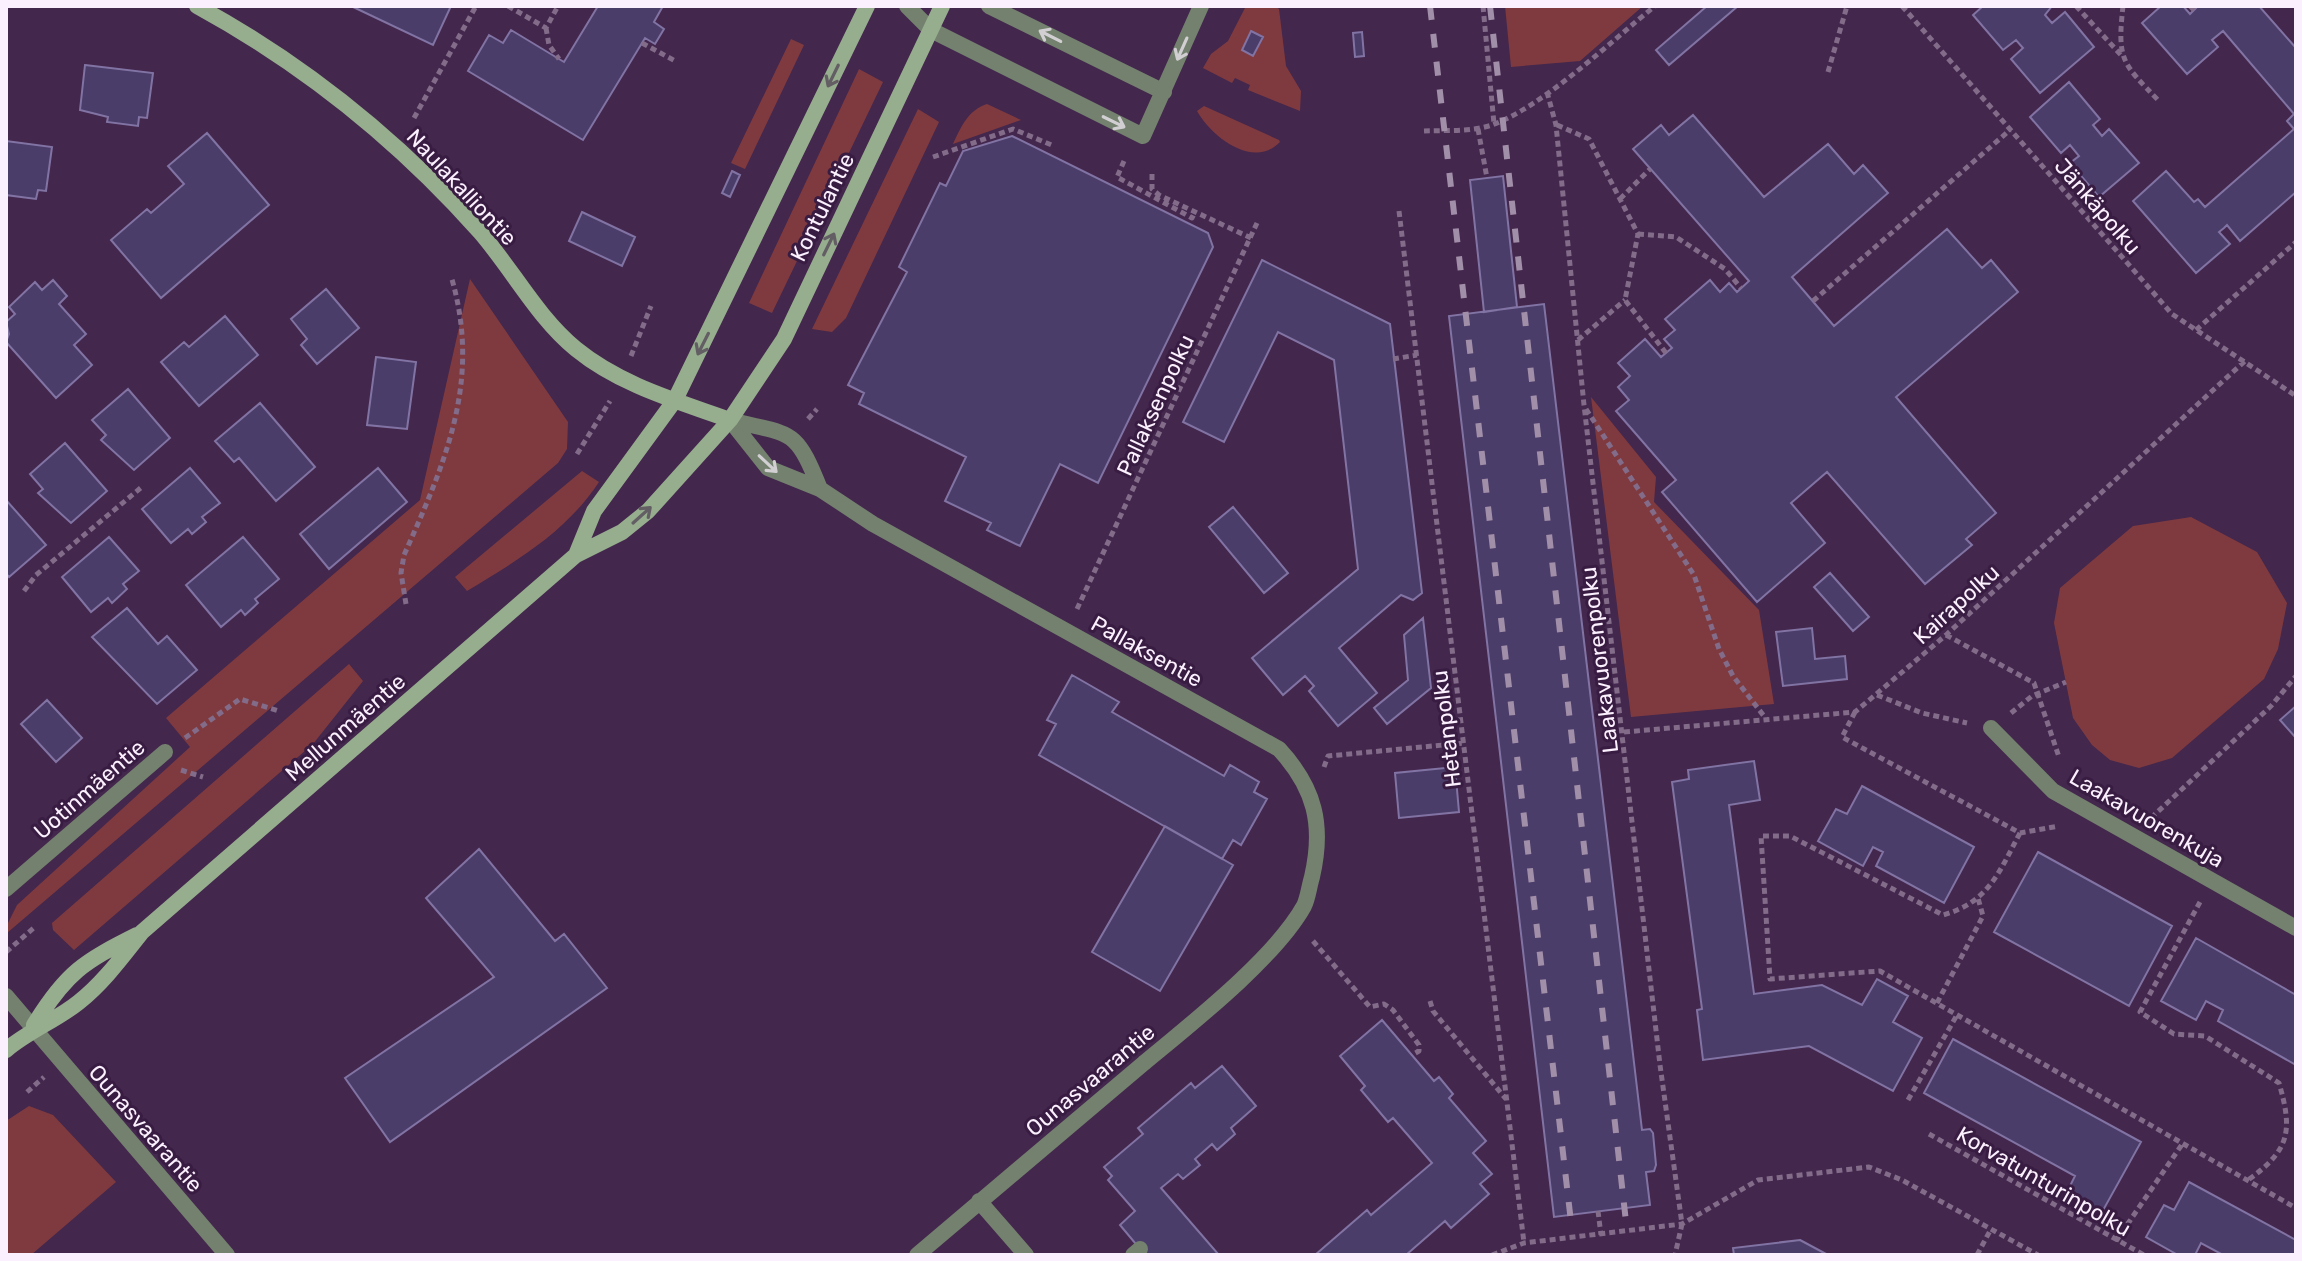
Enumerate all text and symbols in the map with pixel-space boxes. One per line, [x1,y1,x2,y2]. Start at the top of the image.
one-way arrow [1038,28,1062,43]
one-way arrow [1174,36,1189,61]
one-way arrow [825,64,840,88]
one-way arrow [1101,114,1125,130]
street label: Naulakalliontie [401,123,522,251]
street label: Kontulantie [785,149,860,266]
street label: Jänkäpolku [2049,153,2147,260]
one-way arrow [822,232,837,256]
street label: Pallaksenpolku [1111,330,1200,480]
one-way arrow [694,332,710,356]
one-way arrow [758,455,778,474]
one-way arrow [632,506,652,524]
street label: Kairapolku [1908,559,2005,650]
street label: Laakavuorenpolku [1575,565,1624,755]
street label: Pallaksentie [1086,610,1207,693]
street label: Mellunmäentie [280,668,411,787]
street label: Hetanpolku [1426,669,1467,789]
street label: Uotinmäentie [28,734,151,845]
street label: Laakavuorenkuja [2065,763,2229,874]
street label: Ounasvaarantie [1020,1019,1160,1142]
street label: Ounasvaarantie [83,1059,208,1198]
street label: Korvatunturinpolku [1952,1121,2136,1242]

